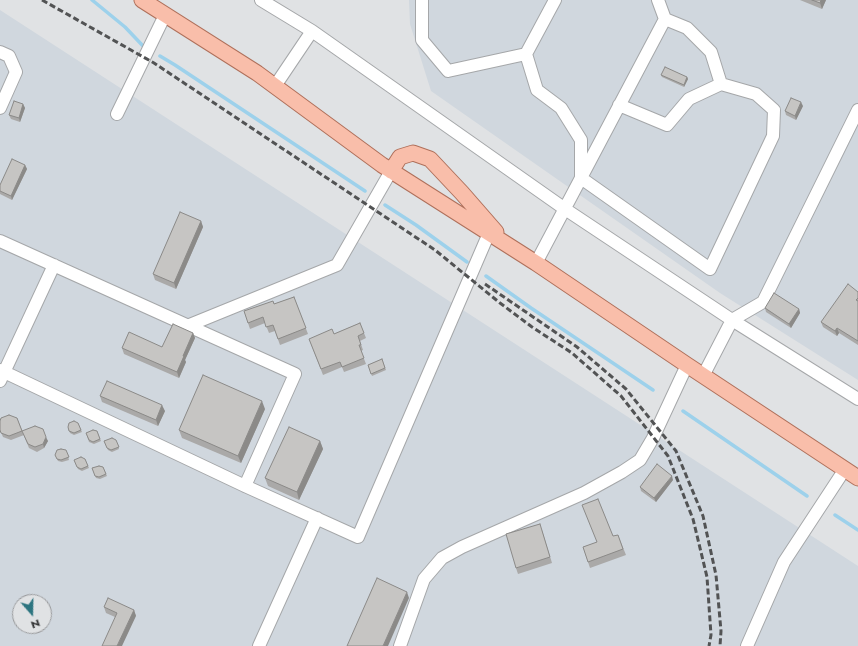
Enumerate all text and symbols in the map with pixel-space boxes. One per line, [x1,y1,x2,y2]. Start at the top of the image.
north arrow [12,594,52,634]
text: N [29,615,43,633]

